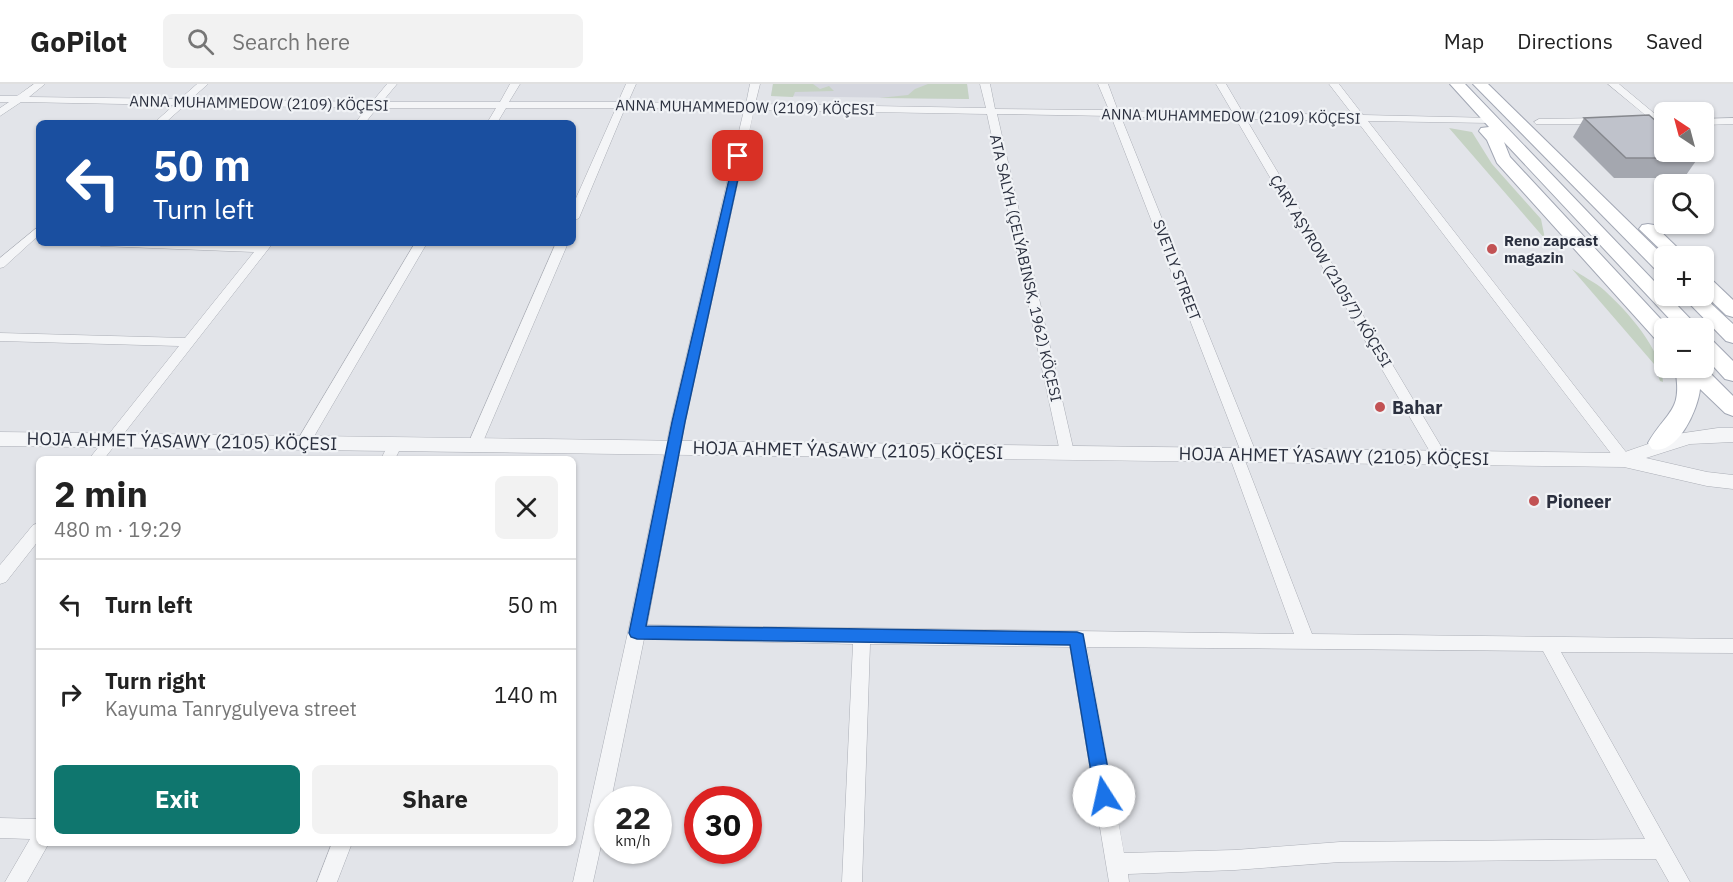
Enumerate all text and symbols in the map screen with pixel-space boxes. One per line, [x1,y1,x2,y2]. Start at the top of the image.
search box [163,14,583,68]
text: GoPilot [30,23,127,60]
icon: search [184,25,217,58]
text: Search here [232,27,350,56]
text: Map [1444,27,1484,55]
text: Directions [1517,27,1613,55]
text: Saved [1646,27,1703,55]
street label: ANNA MUHAMMEDOW (2109) KÖÇESI [129,91,389,115]
street label: ANNA MUHAMMEDOW (2109) KÖÇESI [615,95,875,119]
north arrow [1654,102,1714,162]
map controls [1654,102,1714,378]
street label: ANNA MUHAMMEDOW (2109) KÖÇESI [1101,104,1361,128]
pin [712,130,763,181]
street label: ATA SALYH (ÇELÝABINSK, 1962) KÖÇESI [986,132,1066,404]
text: 50 m [153,138,251,193]
icon: arrive [721,139,754,172]
icon: left [54,144,132,222]
street label: ÇARY AŞYROW (2105/7) KÖÇESI [1266,171,1396,371]
button: search [1654,174,1714,234]
text: Turn left [153,191,254,226]
street label: SVETLY STREET [1149,217,1205,324]
place label: Reno zapcast magazin [1504,231,1598,267]
marker: Reno zapcast magazin [1485,242,1499,256]
button: + [1654,246,1714,306]
button: − [1654,318,1714,378]
place label: Bahar [1392,396,1443,419]
marker: Bahar [1373,400,1387,414]
street label: HOJA AHMET ÝASAWY (2105) KÖÇESI [26,427,338,455]
street label: HOJA AHMET ÝASAWY (2105) KÖÇESI [692,436,1004,464]
street label: HOJA AHMET ÝASAWY (2105) KÖÇESI [1178,442,1490,470]
text: 2 min [54,470,148,517]
button: close [495,476,558,539]
place label: Pioneer [1546,490,1611,513]
marker: Pioneer [1527,494,1541,508]
text: 480 m · 19:29 [54,516,182,543]
icon: left [54,588,87,621]
text: Turn left [105,590,193,619]
text: 50 m [507,590,558,619]
text: Turn right [105,666,206,695]
icon: right [54,678,87,711]
text: 140 m [494,680,558,709]
text: Kayuma Tanrygulyeva street [105,695,357,722]
position arrow [1072,764,1136,828]
button: Exit [54,765,300,834]
button: Share [312,765,558,834]
speed limit sign: 30 [684,786,762,864]
text: 22 [615,798,651,837]
text: km/h [615,831,651,850]

